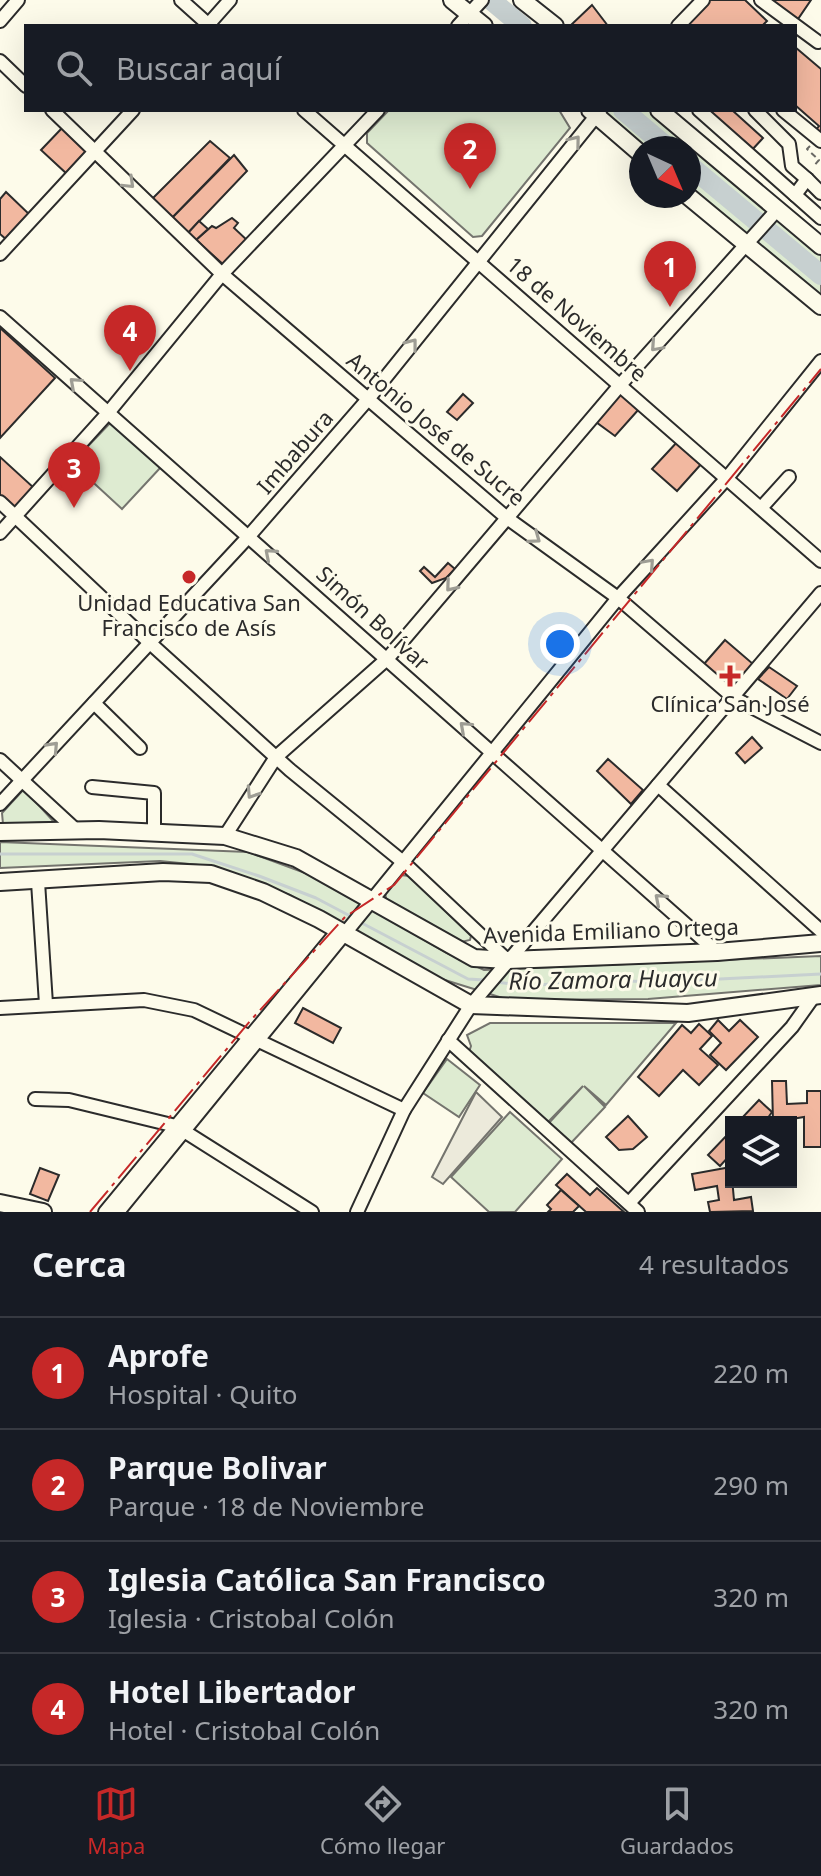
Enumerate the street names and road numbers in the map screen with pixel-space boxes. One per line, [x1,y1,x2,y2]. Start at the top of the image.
street label: 18 de Noviembre [501,249,654,387]
street label: Antonio José de Sucre [341,345,532,512]
street label: Imbabura [249,403,339,500]
street label: Simón Bolívar [311,558,437,676]
street label: Avenida Emiliano Ortega [483,911,739,949]

